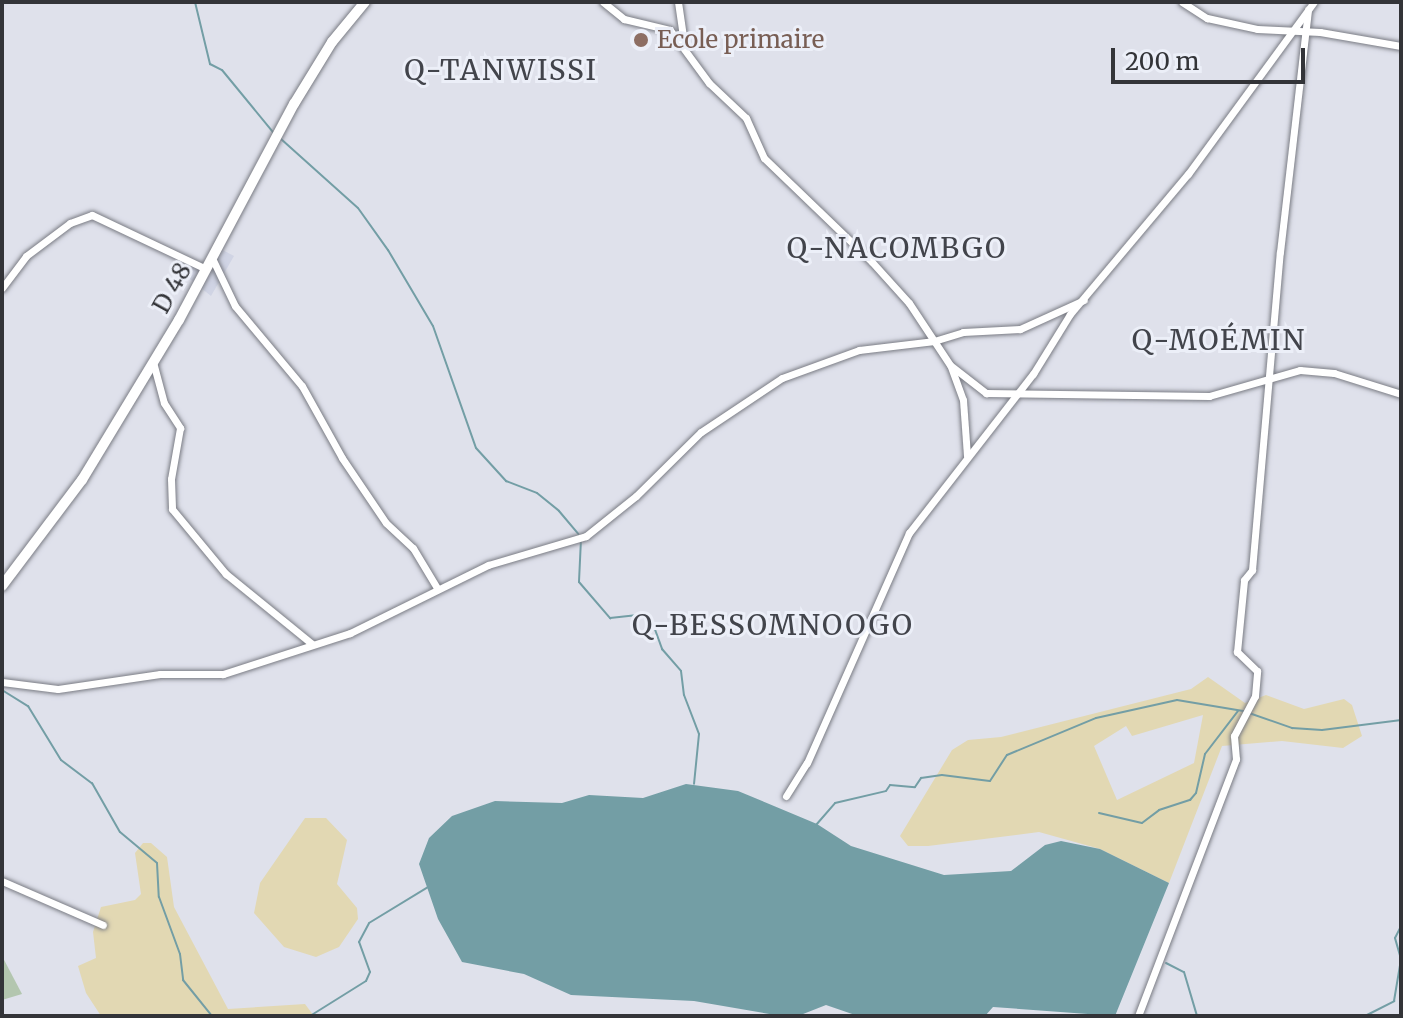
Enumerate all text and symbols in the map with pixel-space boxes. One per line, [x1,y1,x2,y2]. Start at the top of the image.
place label: Ecole primaire [657,26,824,54]
marker: Ecole primaire [632,31,650,49]
scale bar [1115,32,1309,82]
text: 200 m [1125,46,1199,77]
district label: Q-TANWISSI [404,53,598,87]
district label: Q-NACOMBGO [787,231,1007,265]
street label: D 48 [147,258,197,318]
district label: Q-MOÉMIN [1132,323,1306,357]
district label: Q-BESSOMNOOGO [632,608,914,642]

